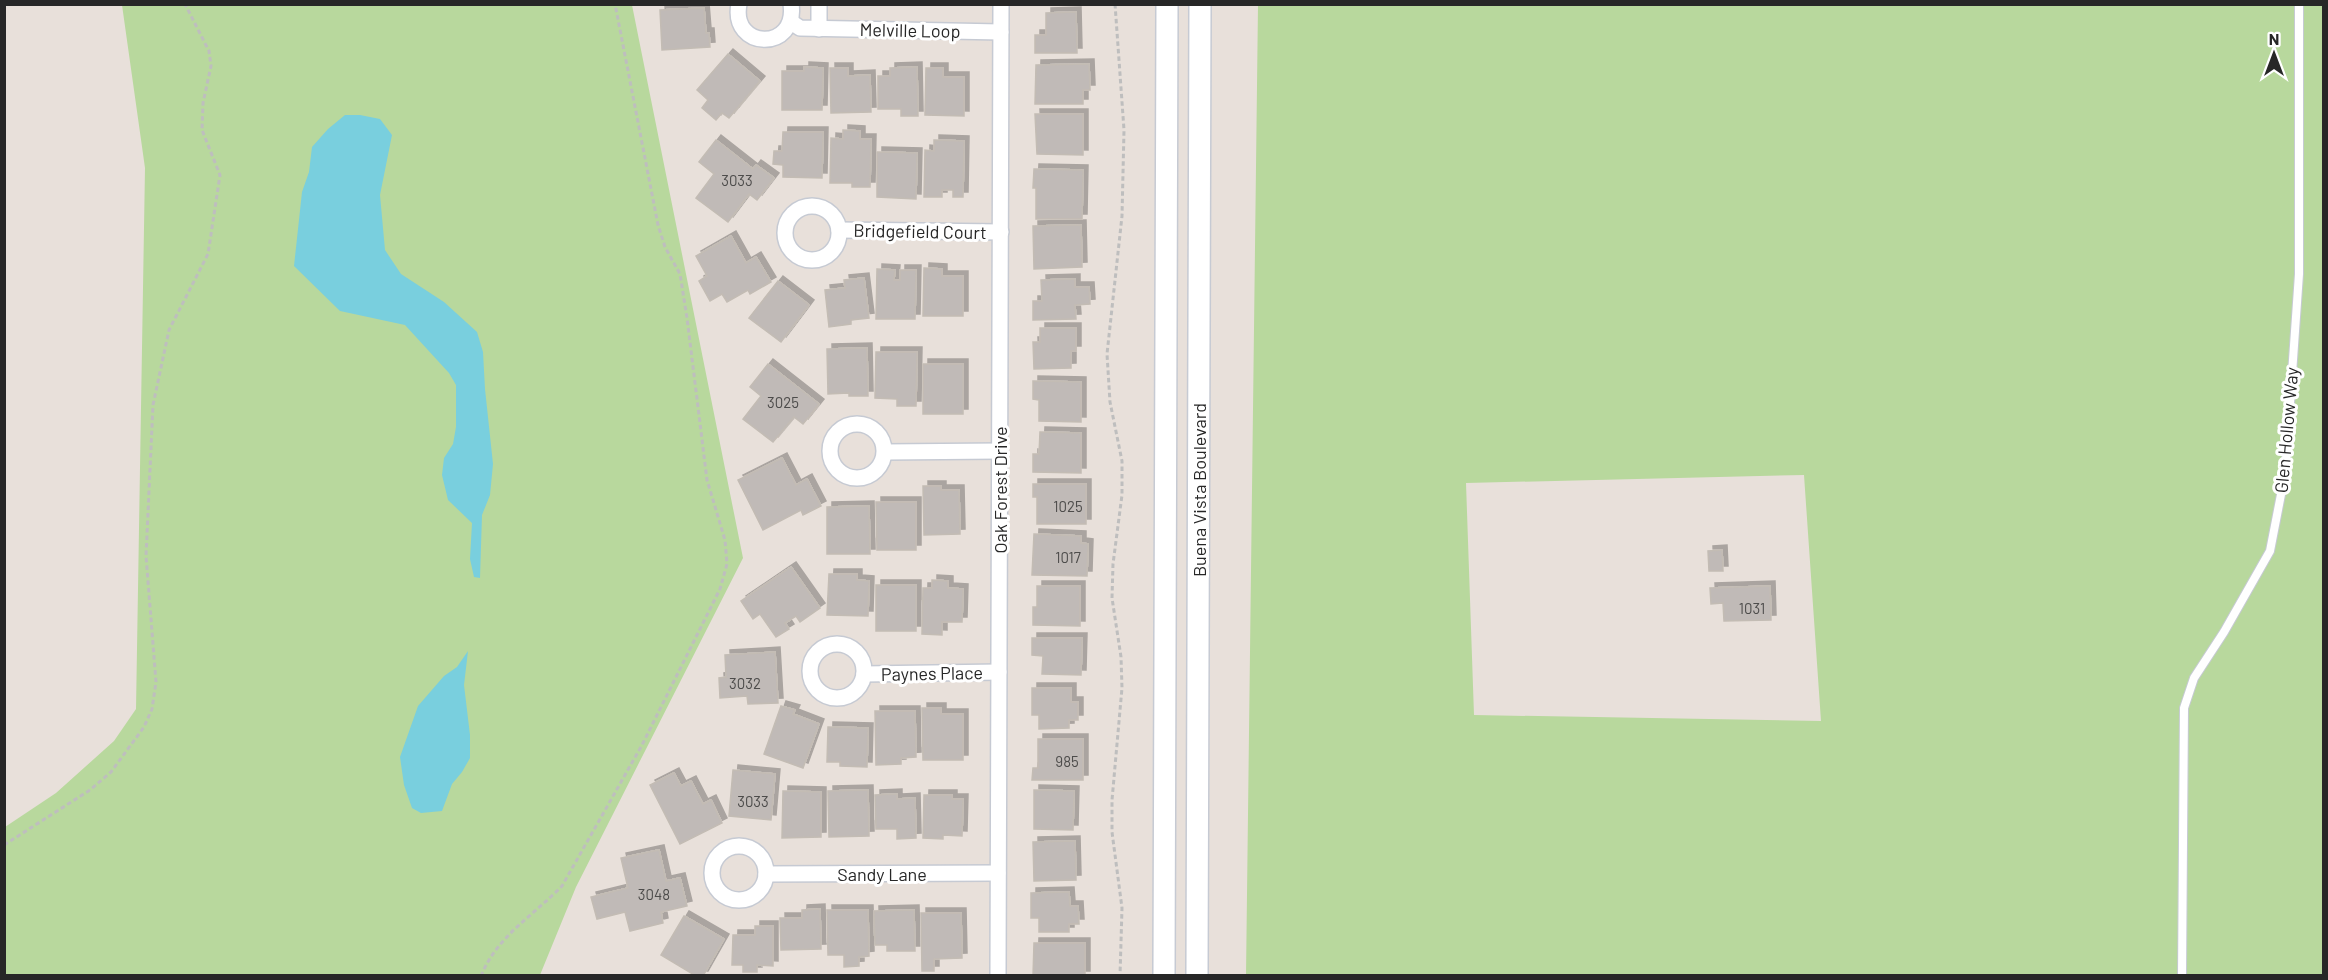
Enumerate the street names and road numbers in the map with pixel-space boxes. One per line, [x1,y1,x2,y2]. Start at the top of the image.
street label: Melville Loop [859,18,961,42]
street label: Bridgefield Court [853,219,987,243]
street label: Glen Hollow Way [2270,366,2302,494]
street label: Buena Vista Boulevard [1188,403,1210,577]
street label: Oak Forest Drive [989,427,1011,554]
street label: Paynes Place [881,661,983,685]
street label: Sandy Lane [837,863,927,885]

